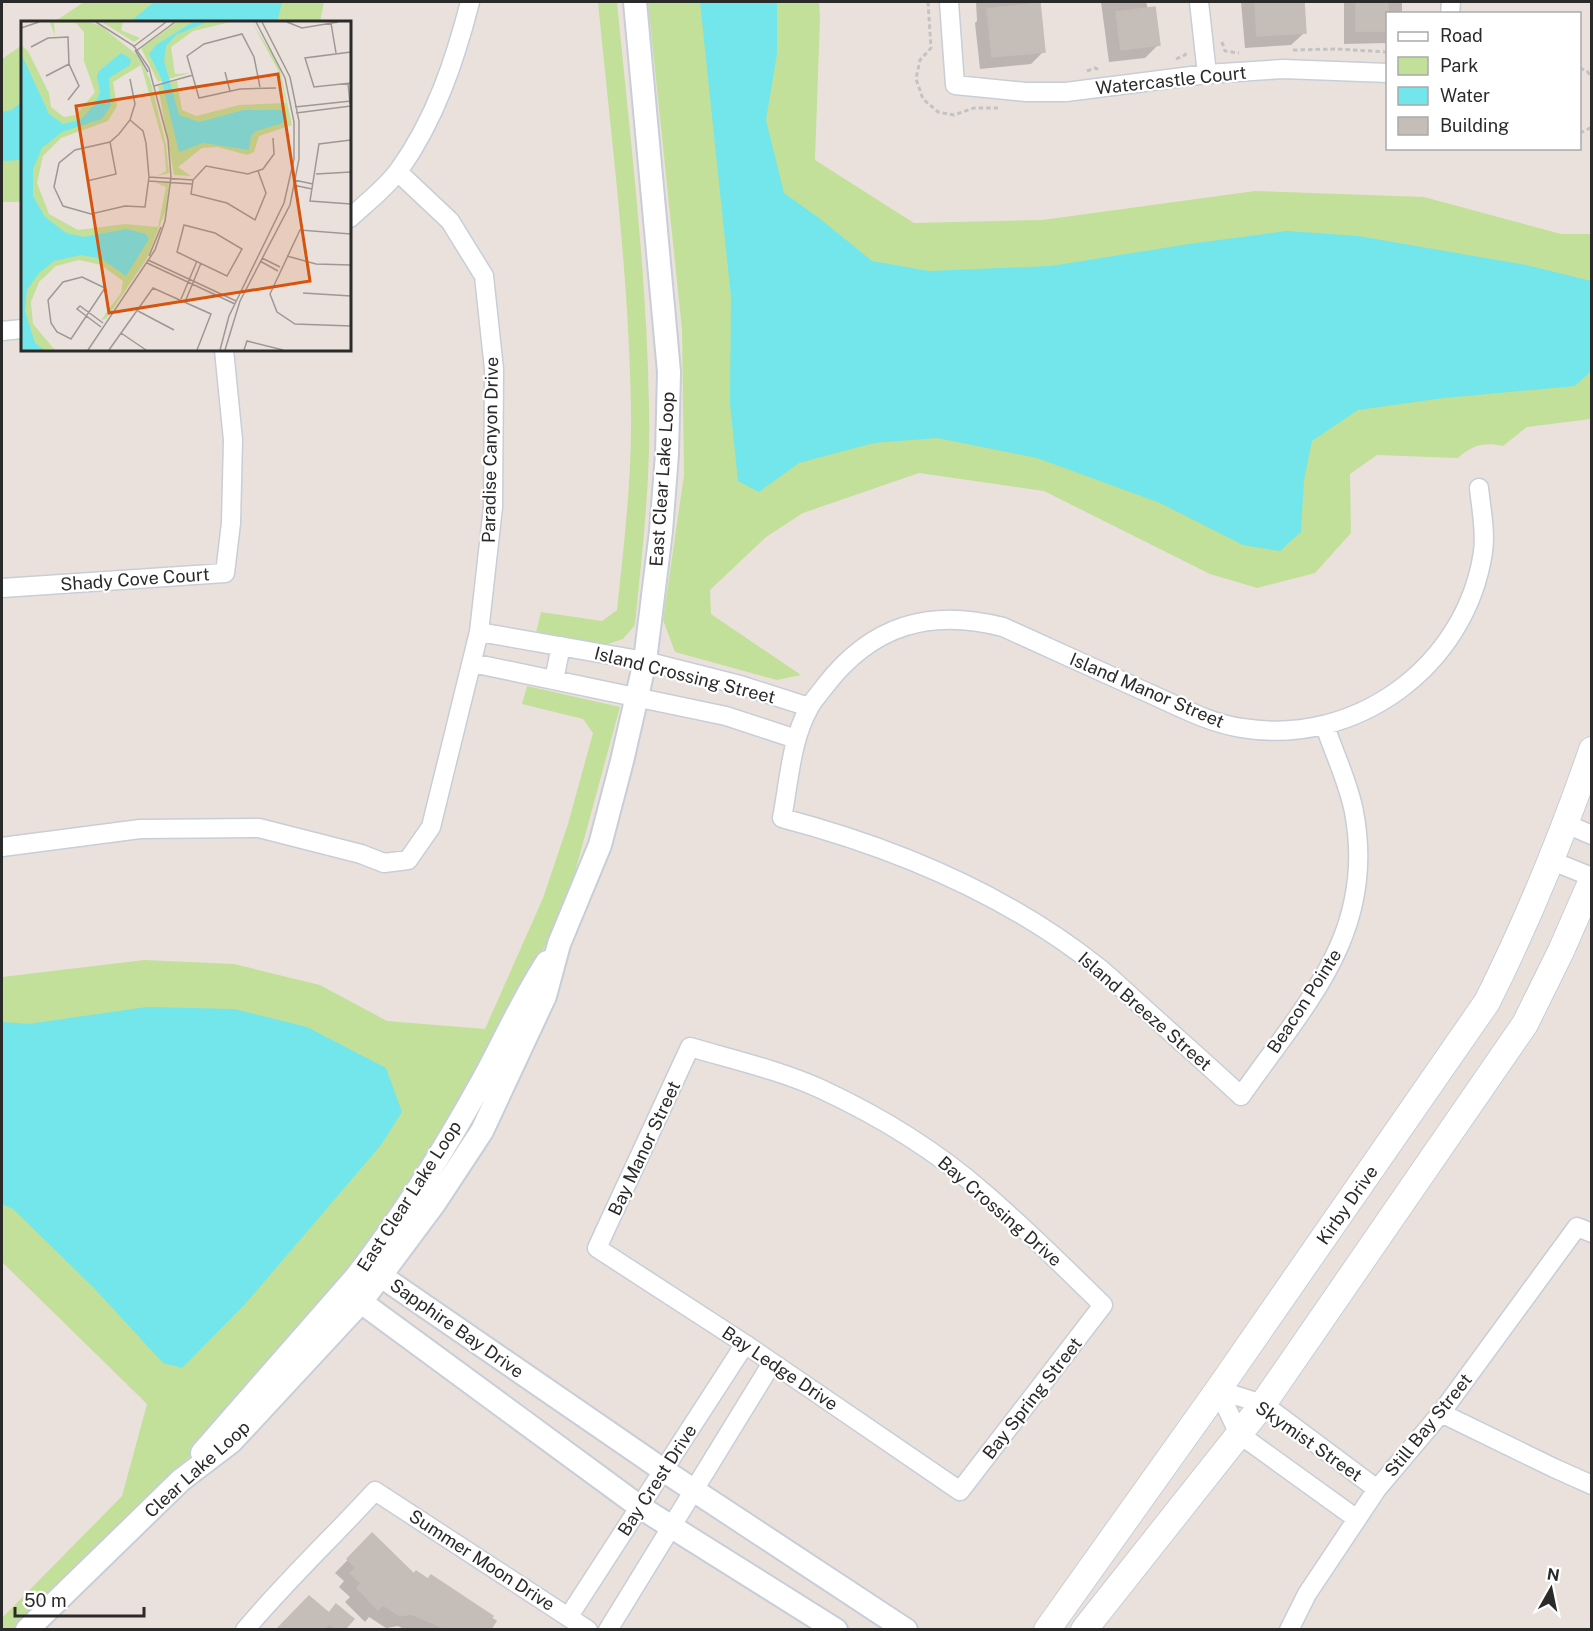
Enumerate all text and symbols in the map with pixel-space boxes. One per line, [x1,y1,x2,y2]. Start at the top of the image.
legend [1386,12,1581,150]
inset map [21,21,351,351]
text: Road [1440,25,1483,46]
text: Park [1440,55,1478,76]
street label: Watercastle Court [1095,62,1247,98]
text: Water [1440,85,1490,106]
text: Building [1440,115,1509,136]
street label: Paradise Canyon Drive [478,357,502,543]
street label: East Clear Lake Loop [645,391,679,567]
street label: Shady Cove Court [60,563,210,595]
street label: Island Crossing Street [592,642,778,708]
street label: Island Manor Street [1067,648,1227,732]
street label: Beacon Pointe [1263,945,1345,1057]
street label: Island Breeze Street [1074,947,1216,1075]
street label: Bay Manor Street [604,1077,684,1219]
street label: East Clear Lake Loop [352,1117,466,1275]
street label: Bay Crossing Drive [934,1152,1066,1270]
street label: Kirby Drive [1312,1161,1382,1249]
street label: Sapphire Bay Drive [386,1274,528,1382]
street label: Bay Ledge Drive [718,1322,842,1414]
street label: Bay Spring Street [978,1333,1086,1463]
street label: Still Bay Street [1380,1369,1476,1481]
street label: Skymist Street [1252,1397,1366,1485]
street label: Clear Lake Loop [140,1416,254,1522]
street label: Bay Crest Drive [613,1420,701,1540]
street label: Summer Moon Drive [405,1505,559,1615]
north arrow [1521,1559,1581,1619]
text: N [1546,1564,1561,1585]
scale bar [15,1580,144,1618]
text: 50 m [24,1590,67,1611]

